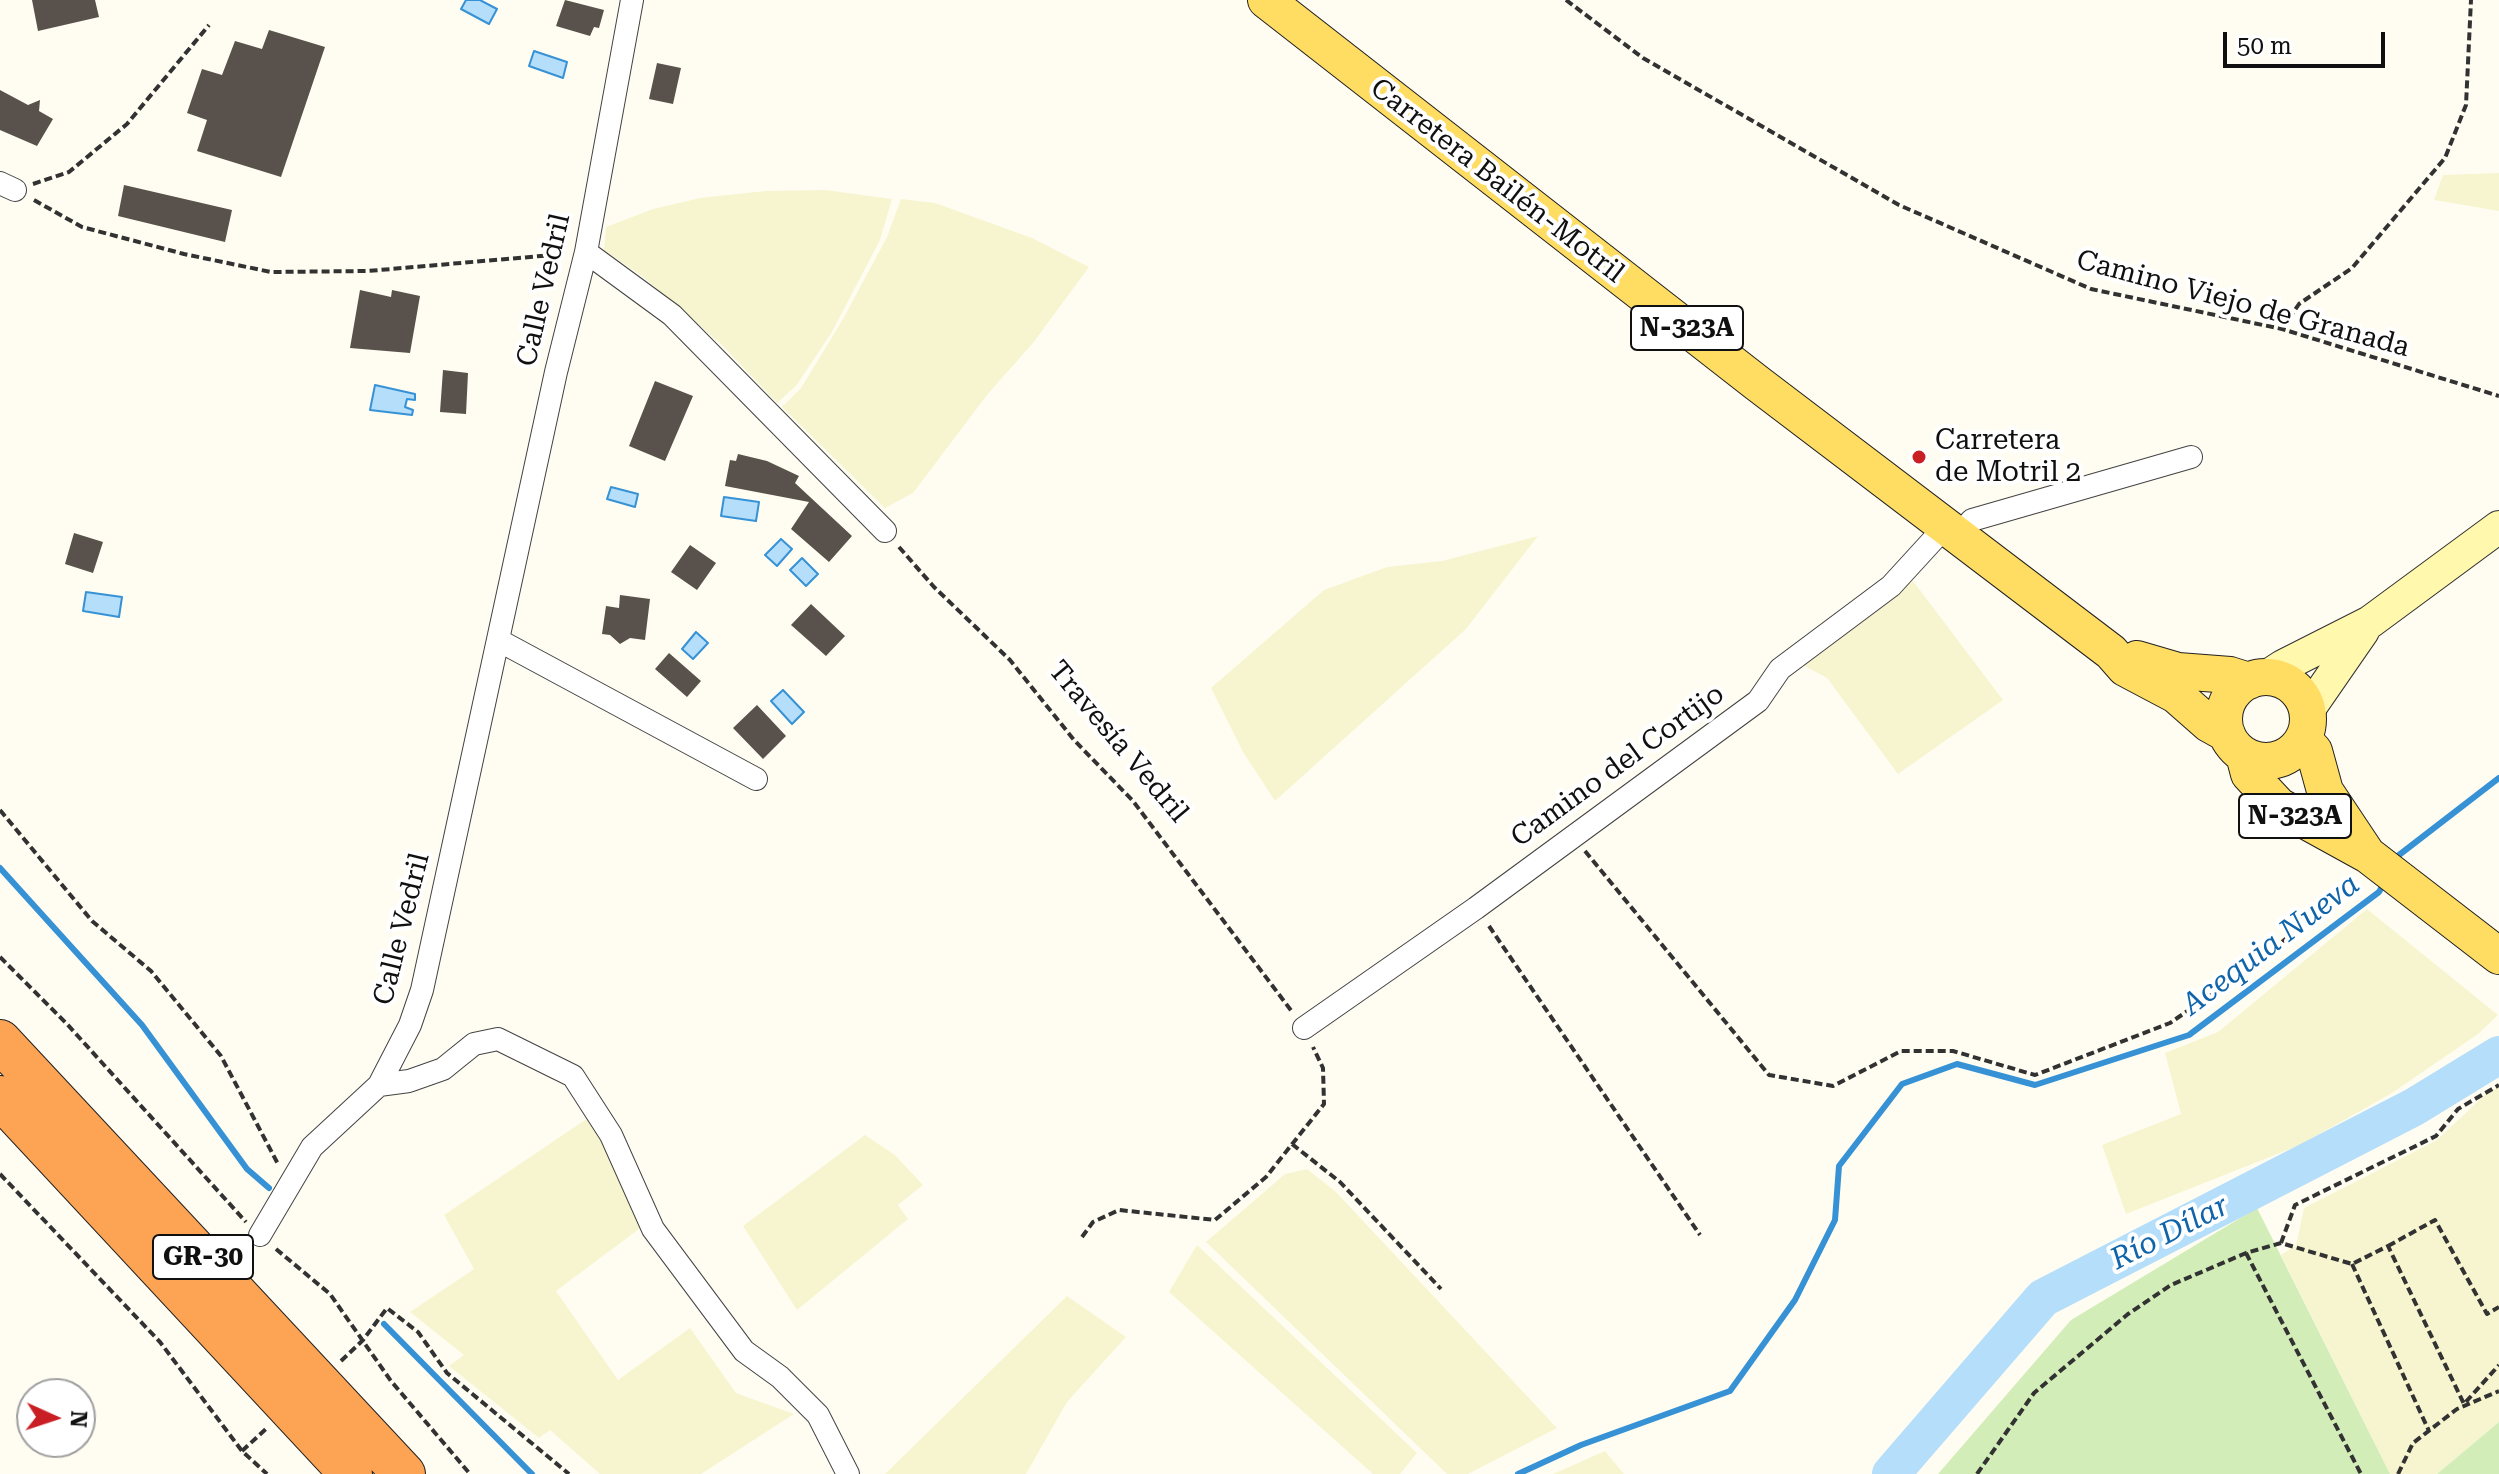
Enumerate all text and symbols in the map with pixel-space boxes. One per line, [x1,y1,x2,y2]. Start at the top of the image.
scale bar [2227,16,2389,66]
text: 50 m [2237,32,2292,60]
street label: Carretera Bailén-Motril [1363,72,1631,290]
street label: Calle Vedril [510,210,578,370]
street label: Camino Viejo de Granada [2073,243,2413,365]
road number: N-323A [1631,306,1743,350]
place label: Carretera de Motril 2 [1935,424,2081,490]
marker: Carretera de Motril 2 [1910,448,1928,466]
street label: Travesía Vedril [1041,654,1195,830]
street label: Camino del Cortijo [1505,677,1731,855]
road number: N-323A [2239,794,2351,838]
street label: Calle Vedril [367,849,437,1009]
water label: Acequia Nueva [2175,867,2367,1023]
water label: Río Dílar [2105,1188,2235,1278]
road number: GR-30 [153,1235,253,1279]
north arrow [16,1378,96,1458]
text: N [66,1410,91,1428]

